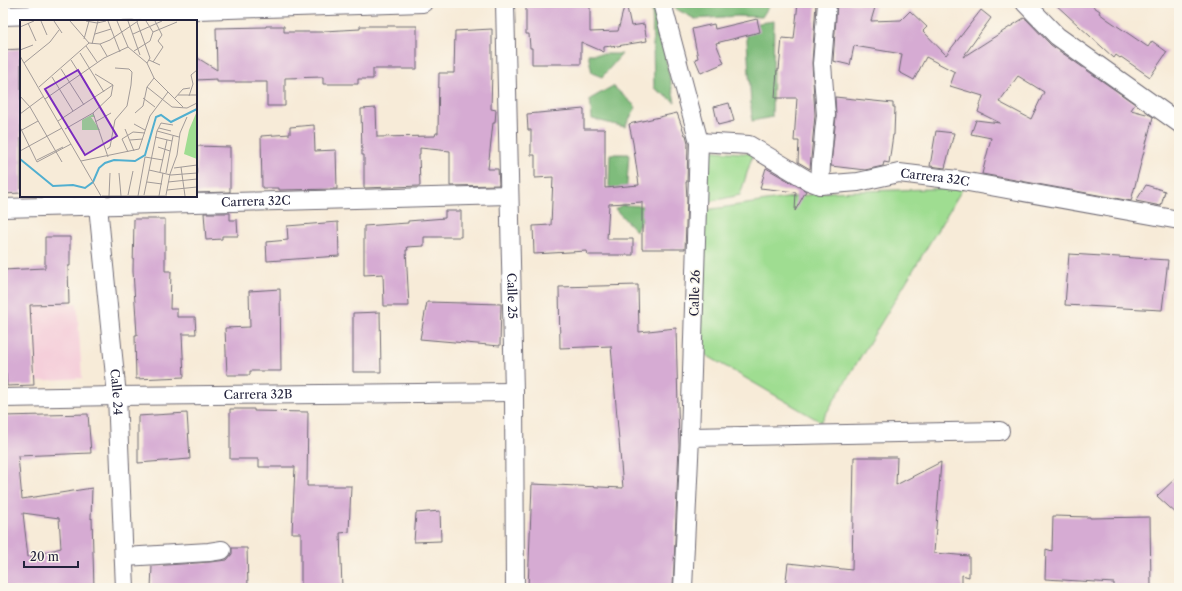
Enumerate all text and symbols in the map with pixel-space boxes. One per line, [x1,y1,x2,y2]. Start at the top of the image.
inset map [20,20,197,197]
street label: Carrera 32C [900,165,971,189]
street label: Carrera 32C [221,193,291,209]
street label: Calle 26 [686,269,703,317]
street label: Calle 25 [504,273,520,319]
street label: Calle 24 [107,368,126,416]
street label: Carrera 32B [224,386,292,402]
scale bar [24,543,78,569]
text: 20 m [30,549,59,564]

